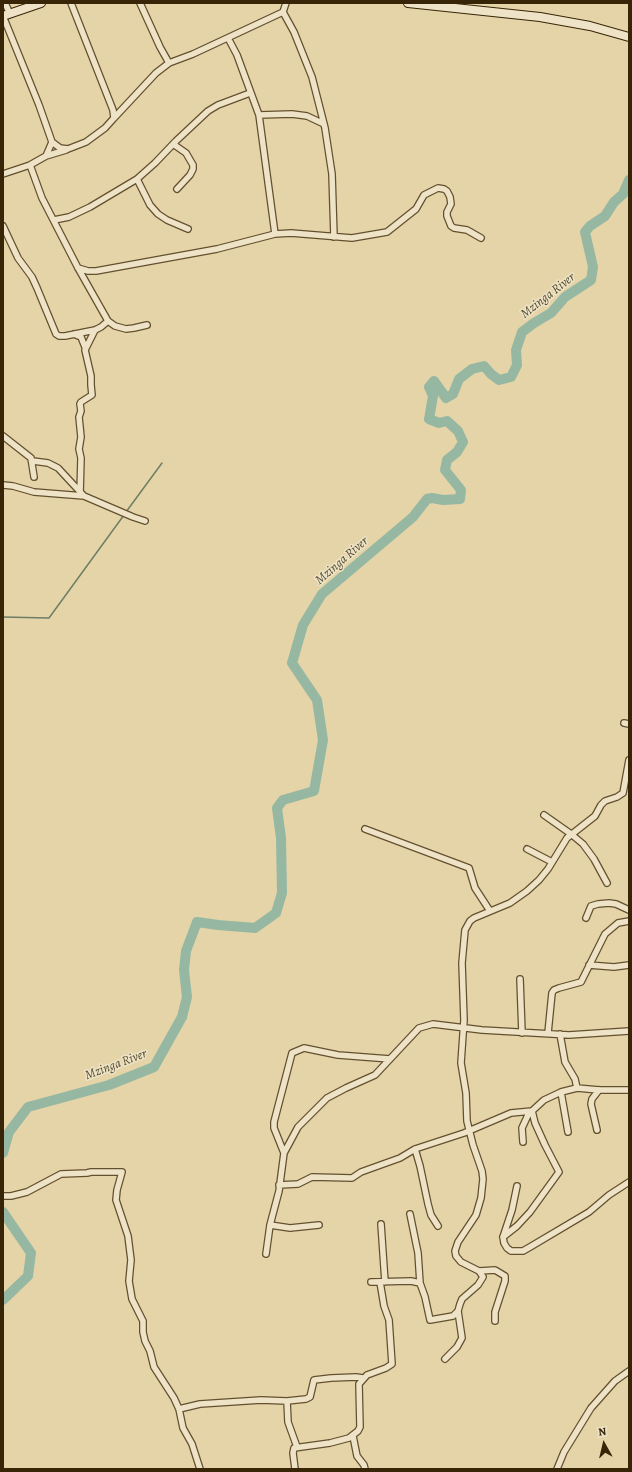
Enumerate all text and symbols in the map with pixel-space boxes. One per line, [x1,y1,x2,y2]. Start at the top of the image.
water label: Mzinga River [518,270,578,322]
water label: Mzinga River [312,534,372,588]
water label: Mzinga River [83,1046,149,1084]
north arrow [584,1424,624,1464]
text: N [597,1424,607,1440]

